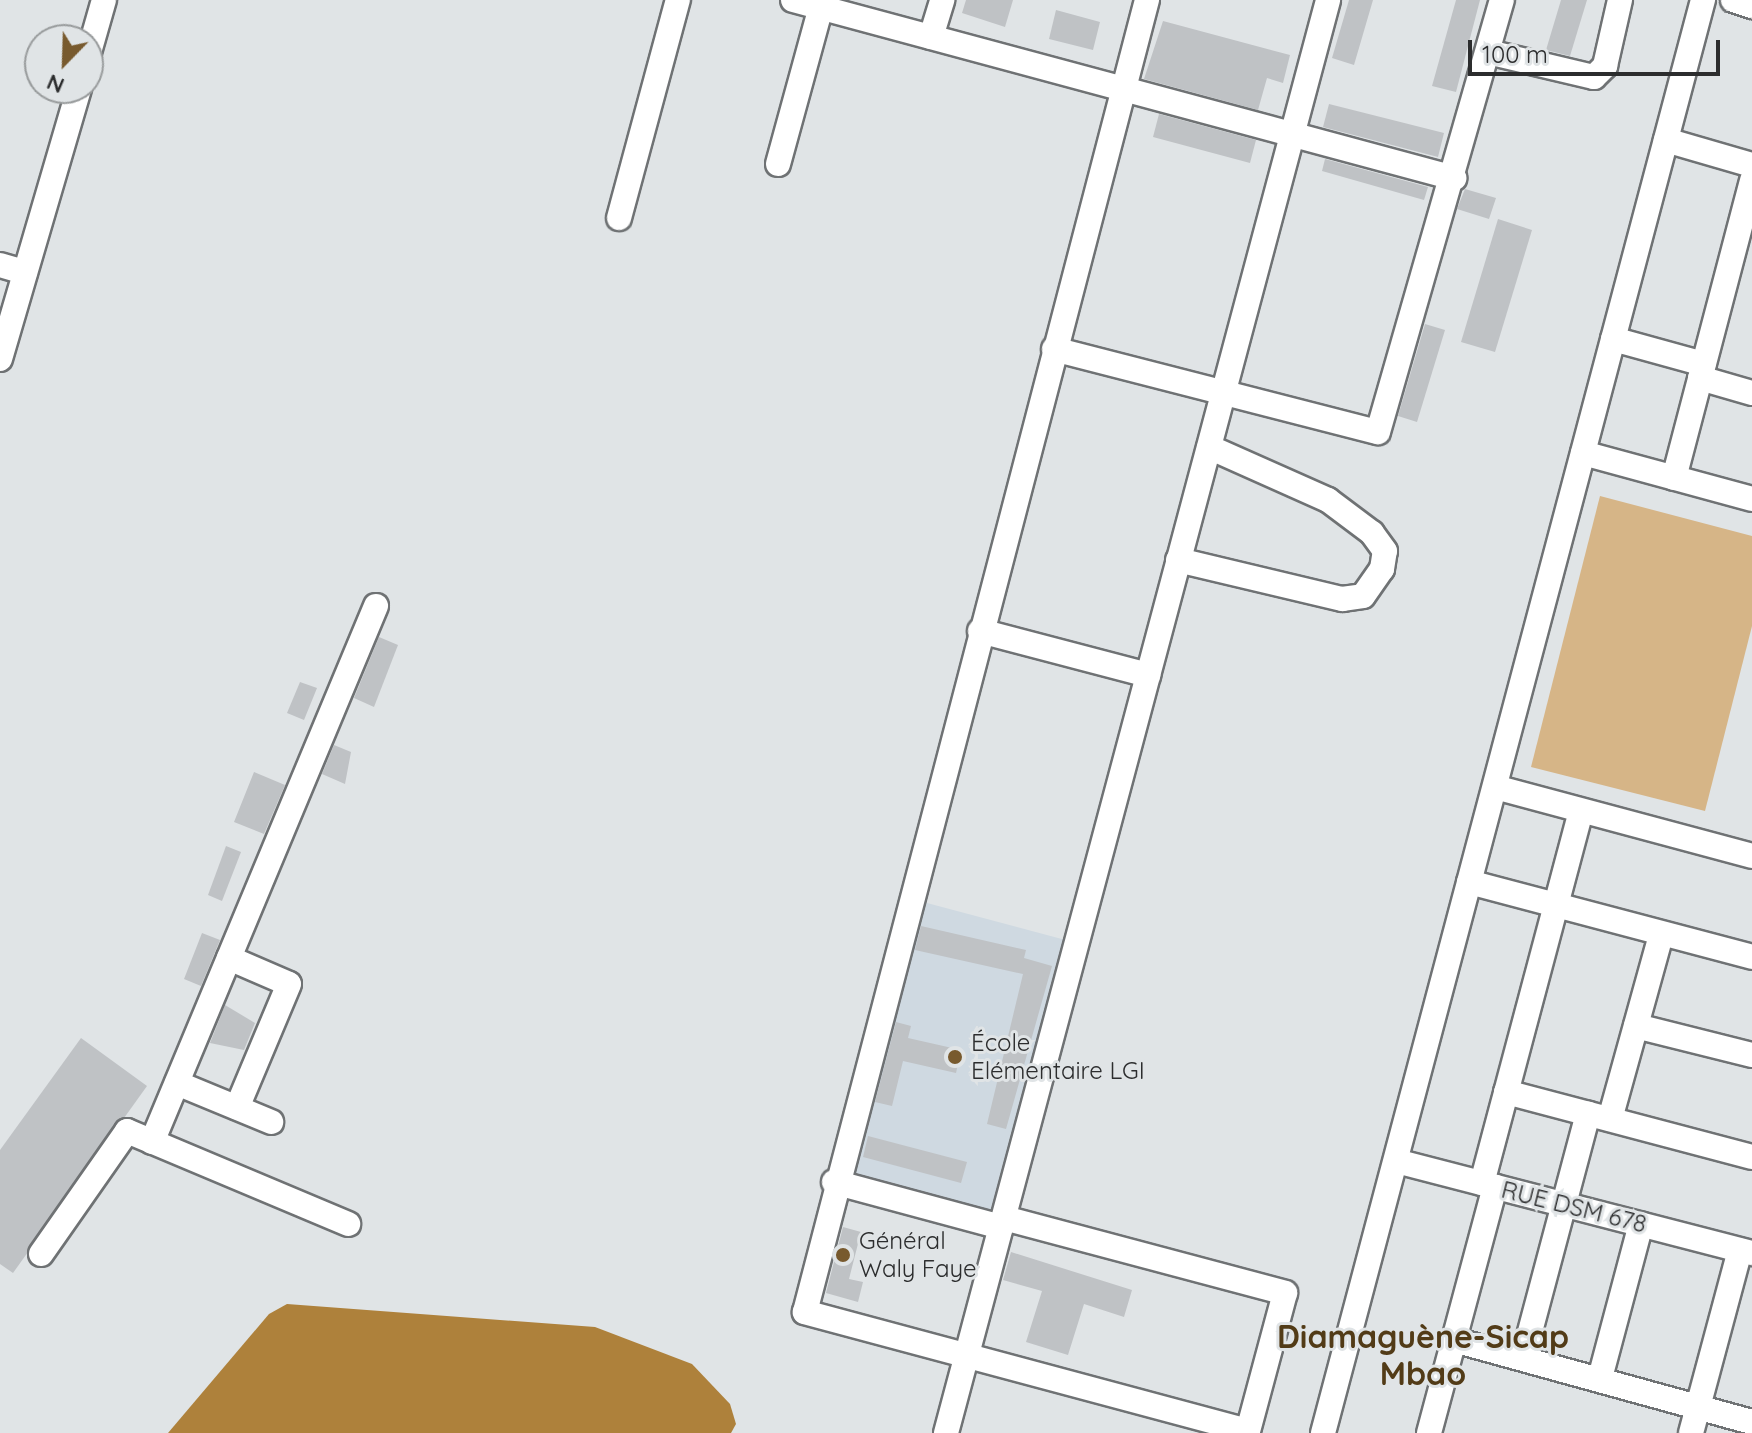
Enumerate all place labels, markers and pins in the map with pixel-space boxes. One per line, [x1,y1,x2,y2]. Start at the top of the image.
place label: École Elémentaire LGI [971,1029,1145,1085]
marker: École Elémentaire LGI [946,1048,964,1066]
place label: Général Waly Faye [859,1227,977,1283]
marker: Général Waly Faye [834,1246,852,1264]

